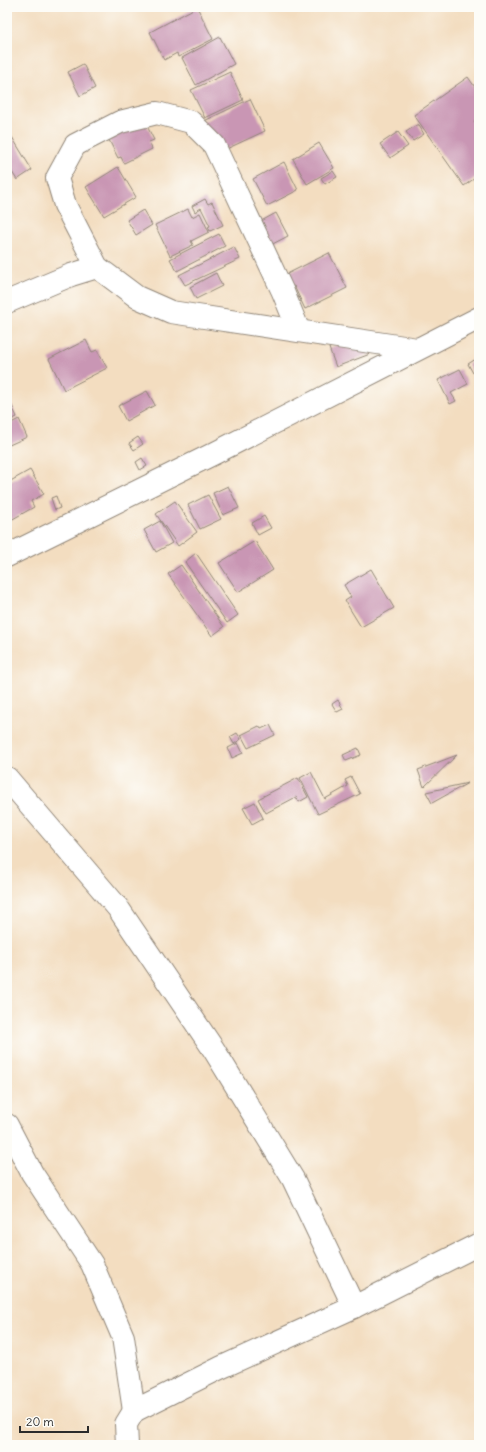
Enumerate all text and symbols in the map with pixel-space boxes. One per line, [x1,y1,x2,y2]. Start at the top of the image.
scale bar [20,1408,88,1434]
text: 20 m [26,1414,54,1429]

